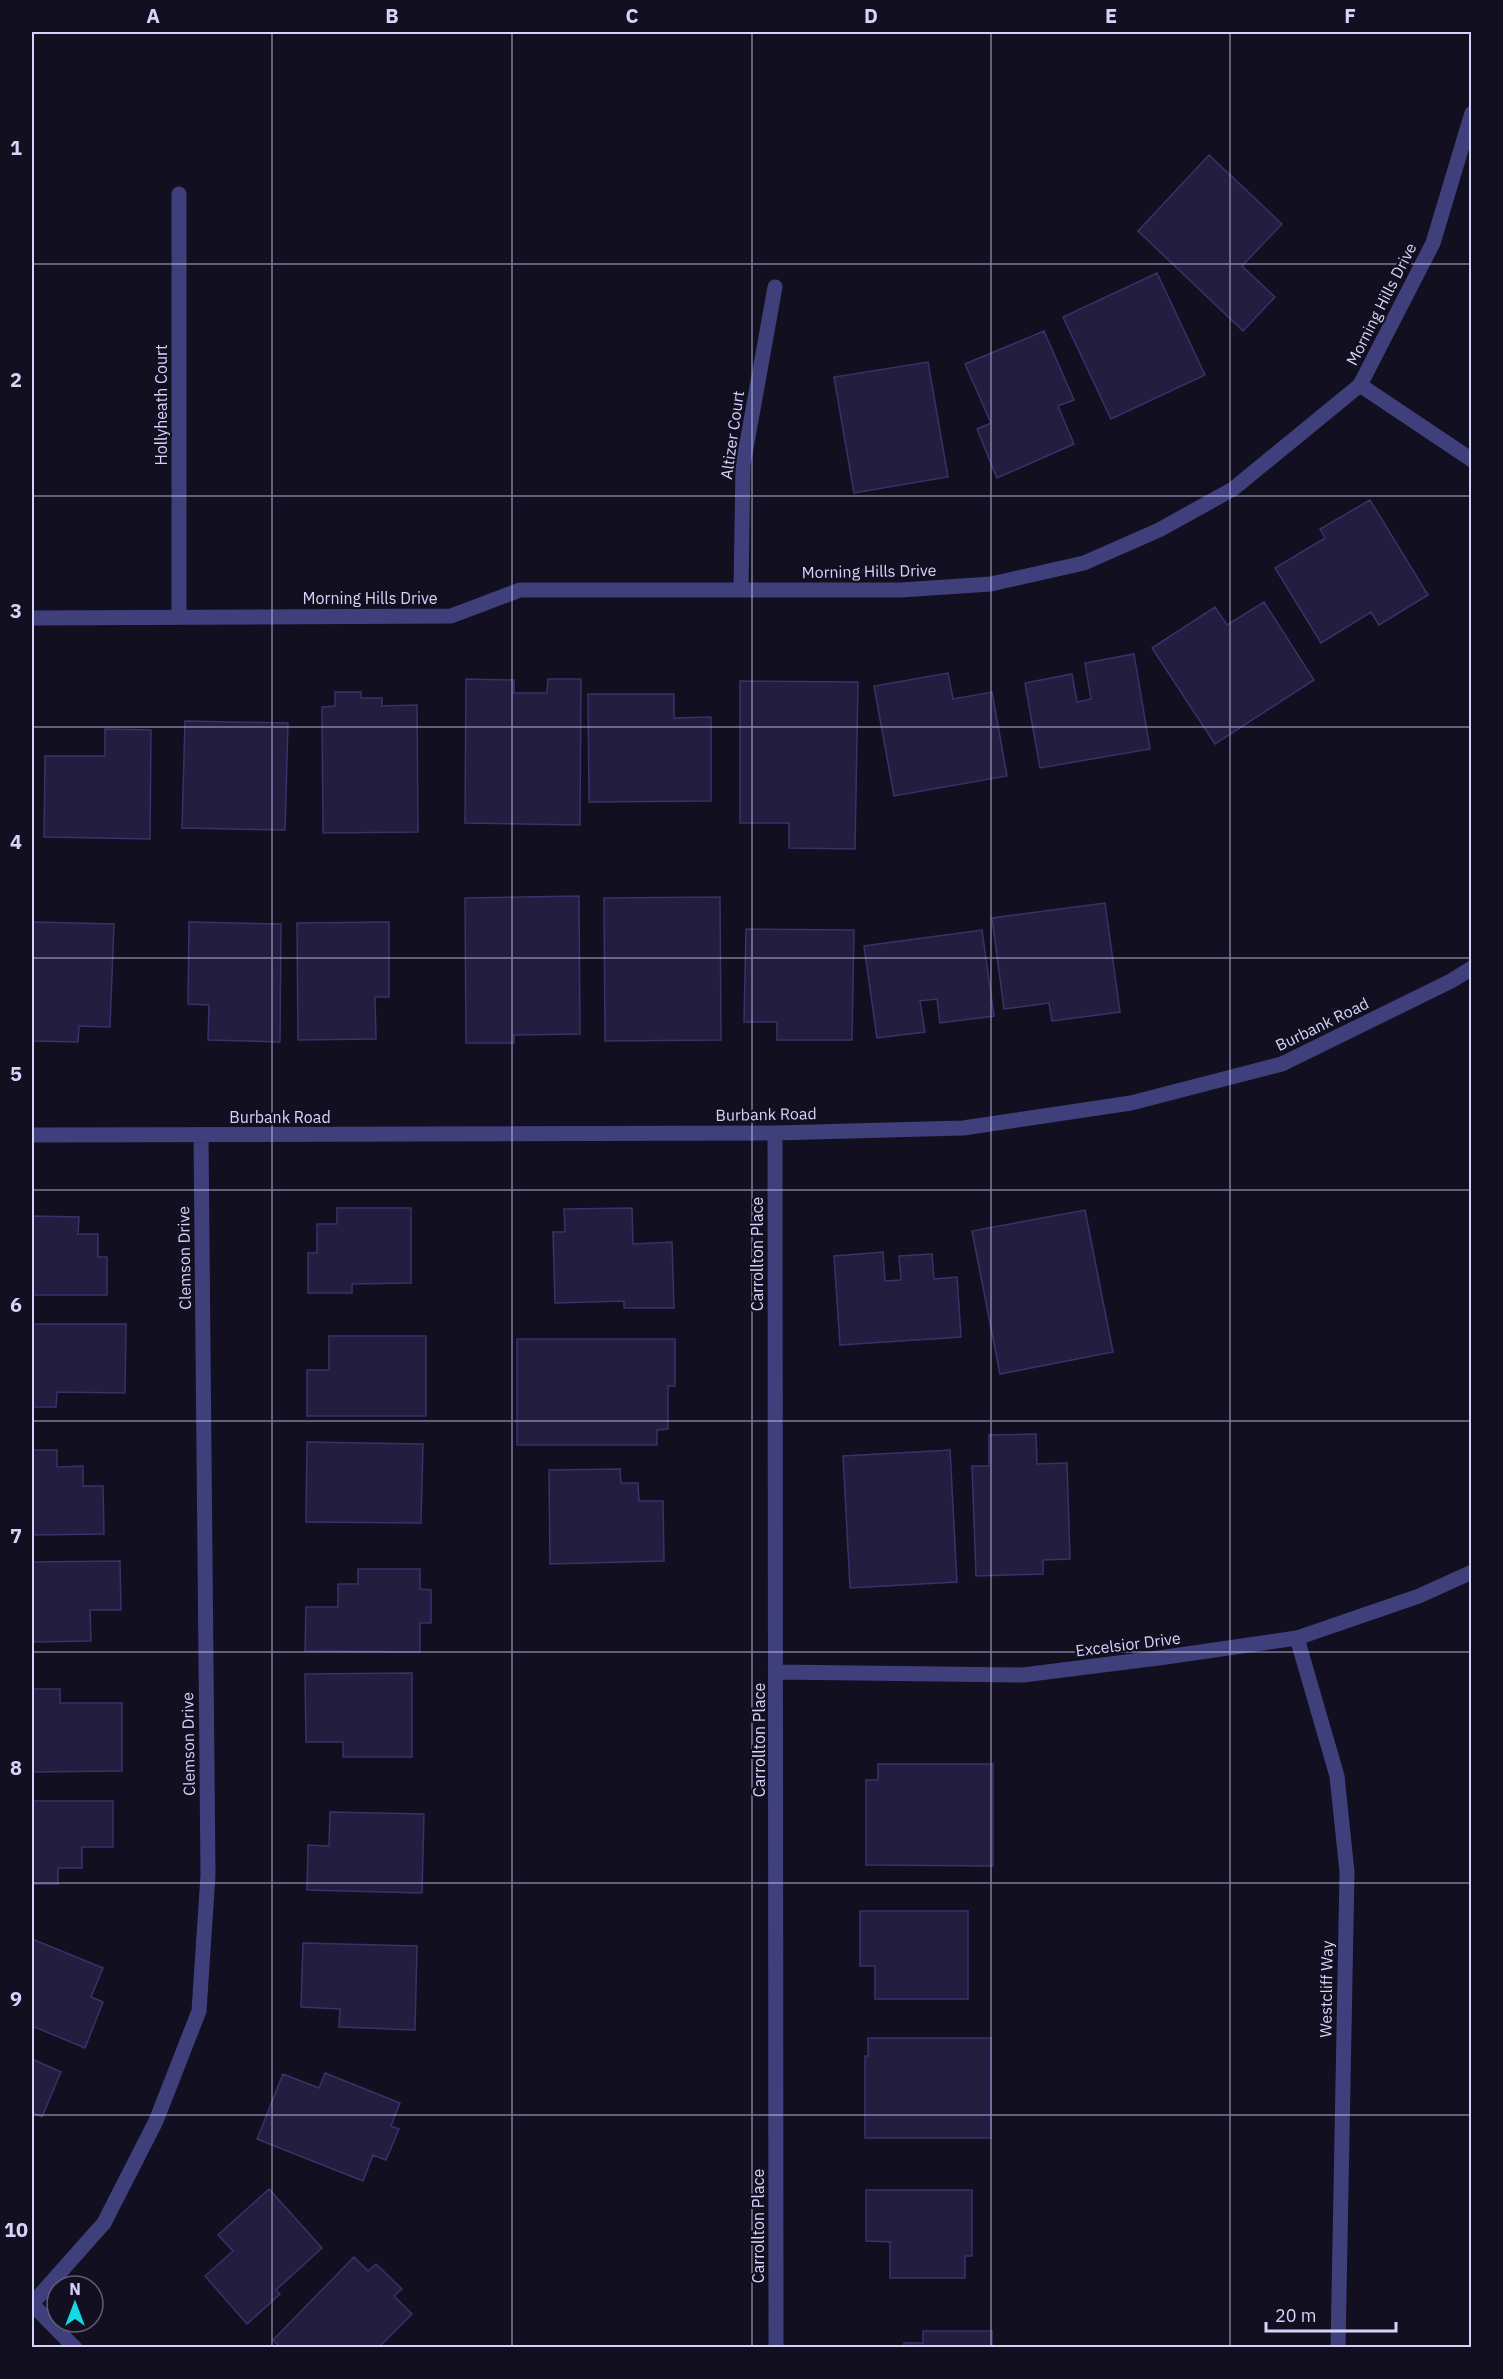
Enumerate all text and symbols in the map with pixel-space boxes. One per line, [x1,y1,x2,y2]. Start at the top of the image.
text: A [146,2,160,29]
text: B [385,2,399,29]
text: C [625,2,639,29]
text: D [864,2,878,29]
text: E [1105,2,1117,29]
text: F [1344,2,1356,29]
text: 1 [10,134,22,161]
street label: Morning Hills Drive [1341,239,1421,369]
street label: Hollyheath Court [151,344,171,466]
text: 2 [10,366,22,393]
street label: Altizer Court [716,389,748,481]
street label: Morning Hills Drive [801,560,937,582]
street label: Morning Hills Drive [303,588,438,608]
text: 3 [10,597,22,624]
text: 4 [10,828,22,855]
street label: Burbank Road [1272,993,1372,1055]
text: 5 [10,1060,22,1087]
street label: Burbank Road [715,1103,817,1125]
street label: Burbank Road [229,1107,331,1127]
street label: Carrollton Place [747,1197,767,1311]
street label: Clemson Drive [173,1206,195,1310]
text: 6 [10,1291,22,1318]
text: 7 [10,1522,22,1549]
street label: Excelsior Drive [1074,1628,1182,1660]
street label: Carrollton Place [749,1683,769,1797]
street label: Clemson Drive [177,1692,199,1796]
text: 8 [10,1754,22,1781]
street label: Westcliff Way [1315,1940,1337,2038]
text: 9 [10,1985,22,2012]
street label: Carrollton Place [748,2169,768,2283]
text: 10 [4,2216,28,2243]
north arrow [45,2274,105,2334]
text: N [69,2279,81,2299]
scale bar [1266,2295,1396,2333]
text: 20 m [1275,2304,1317,2327]

